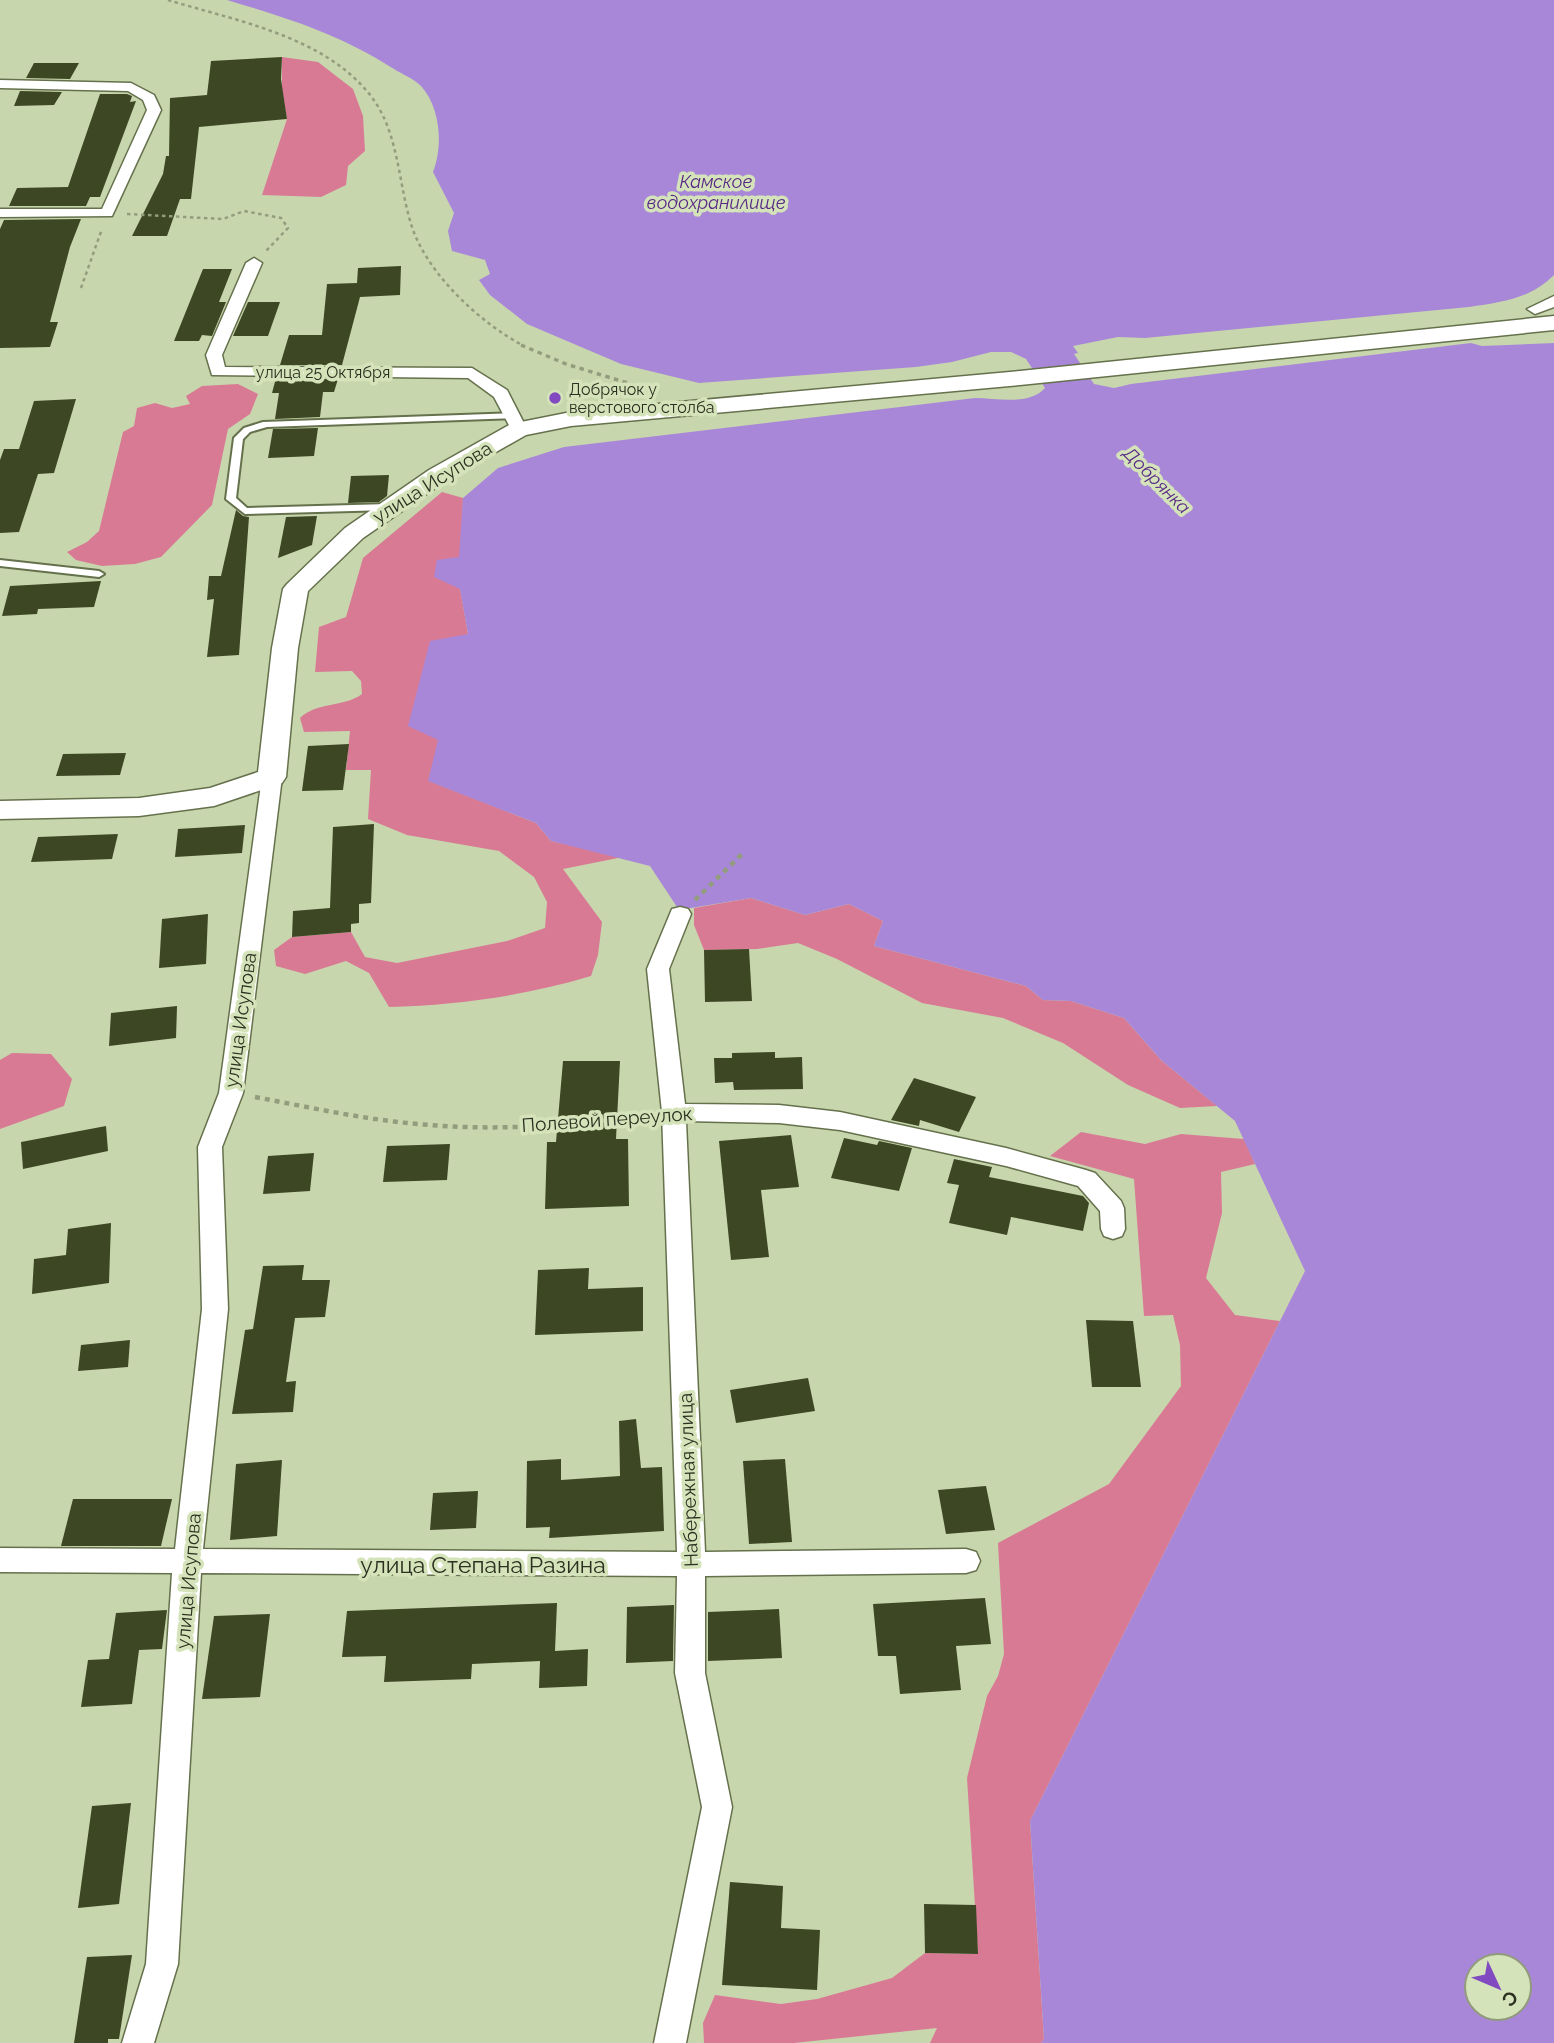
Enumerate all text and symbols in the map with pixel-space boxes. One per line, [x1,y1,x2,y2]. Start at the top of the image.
water label: Камское водохранилище [646,171,786,213]
street label: улица 25 Октября [256,363,390,382]
place label: Добрячок у верстового столба [569,380,714,417]
marker: Добрячок у верстового столба [547,390,563,406]
street label: улица Исупова [368,437,496,527]
water label: Добрянка [1119,442,1195,518]
street label: улица Исупова [220,951,260,1089]
street label: Полевой переулок [521,1102,693,1136]
street label: Набережная улица [674,1393,702,1567]
street label: улица Исупова [171,1512,205,1650]
street label: улица Степана Разина [360,1551,606,1578]
north arrow [1463,1952,1533,2022]
text: С [1498,1986,1523,2011]

